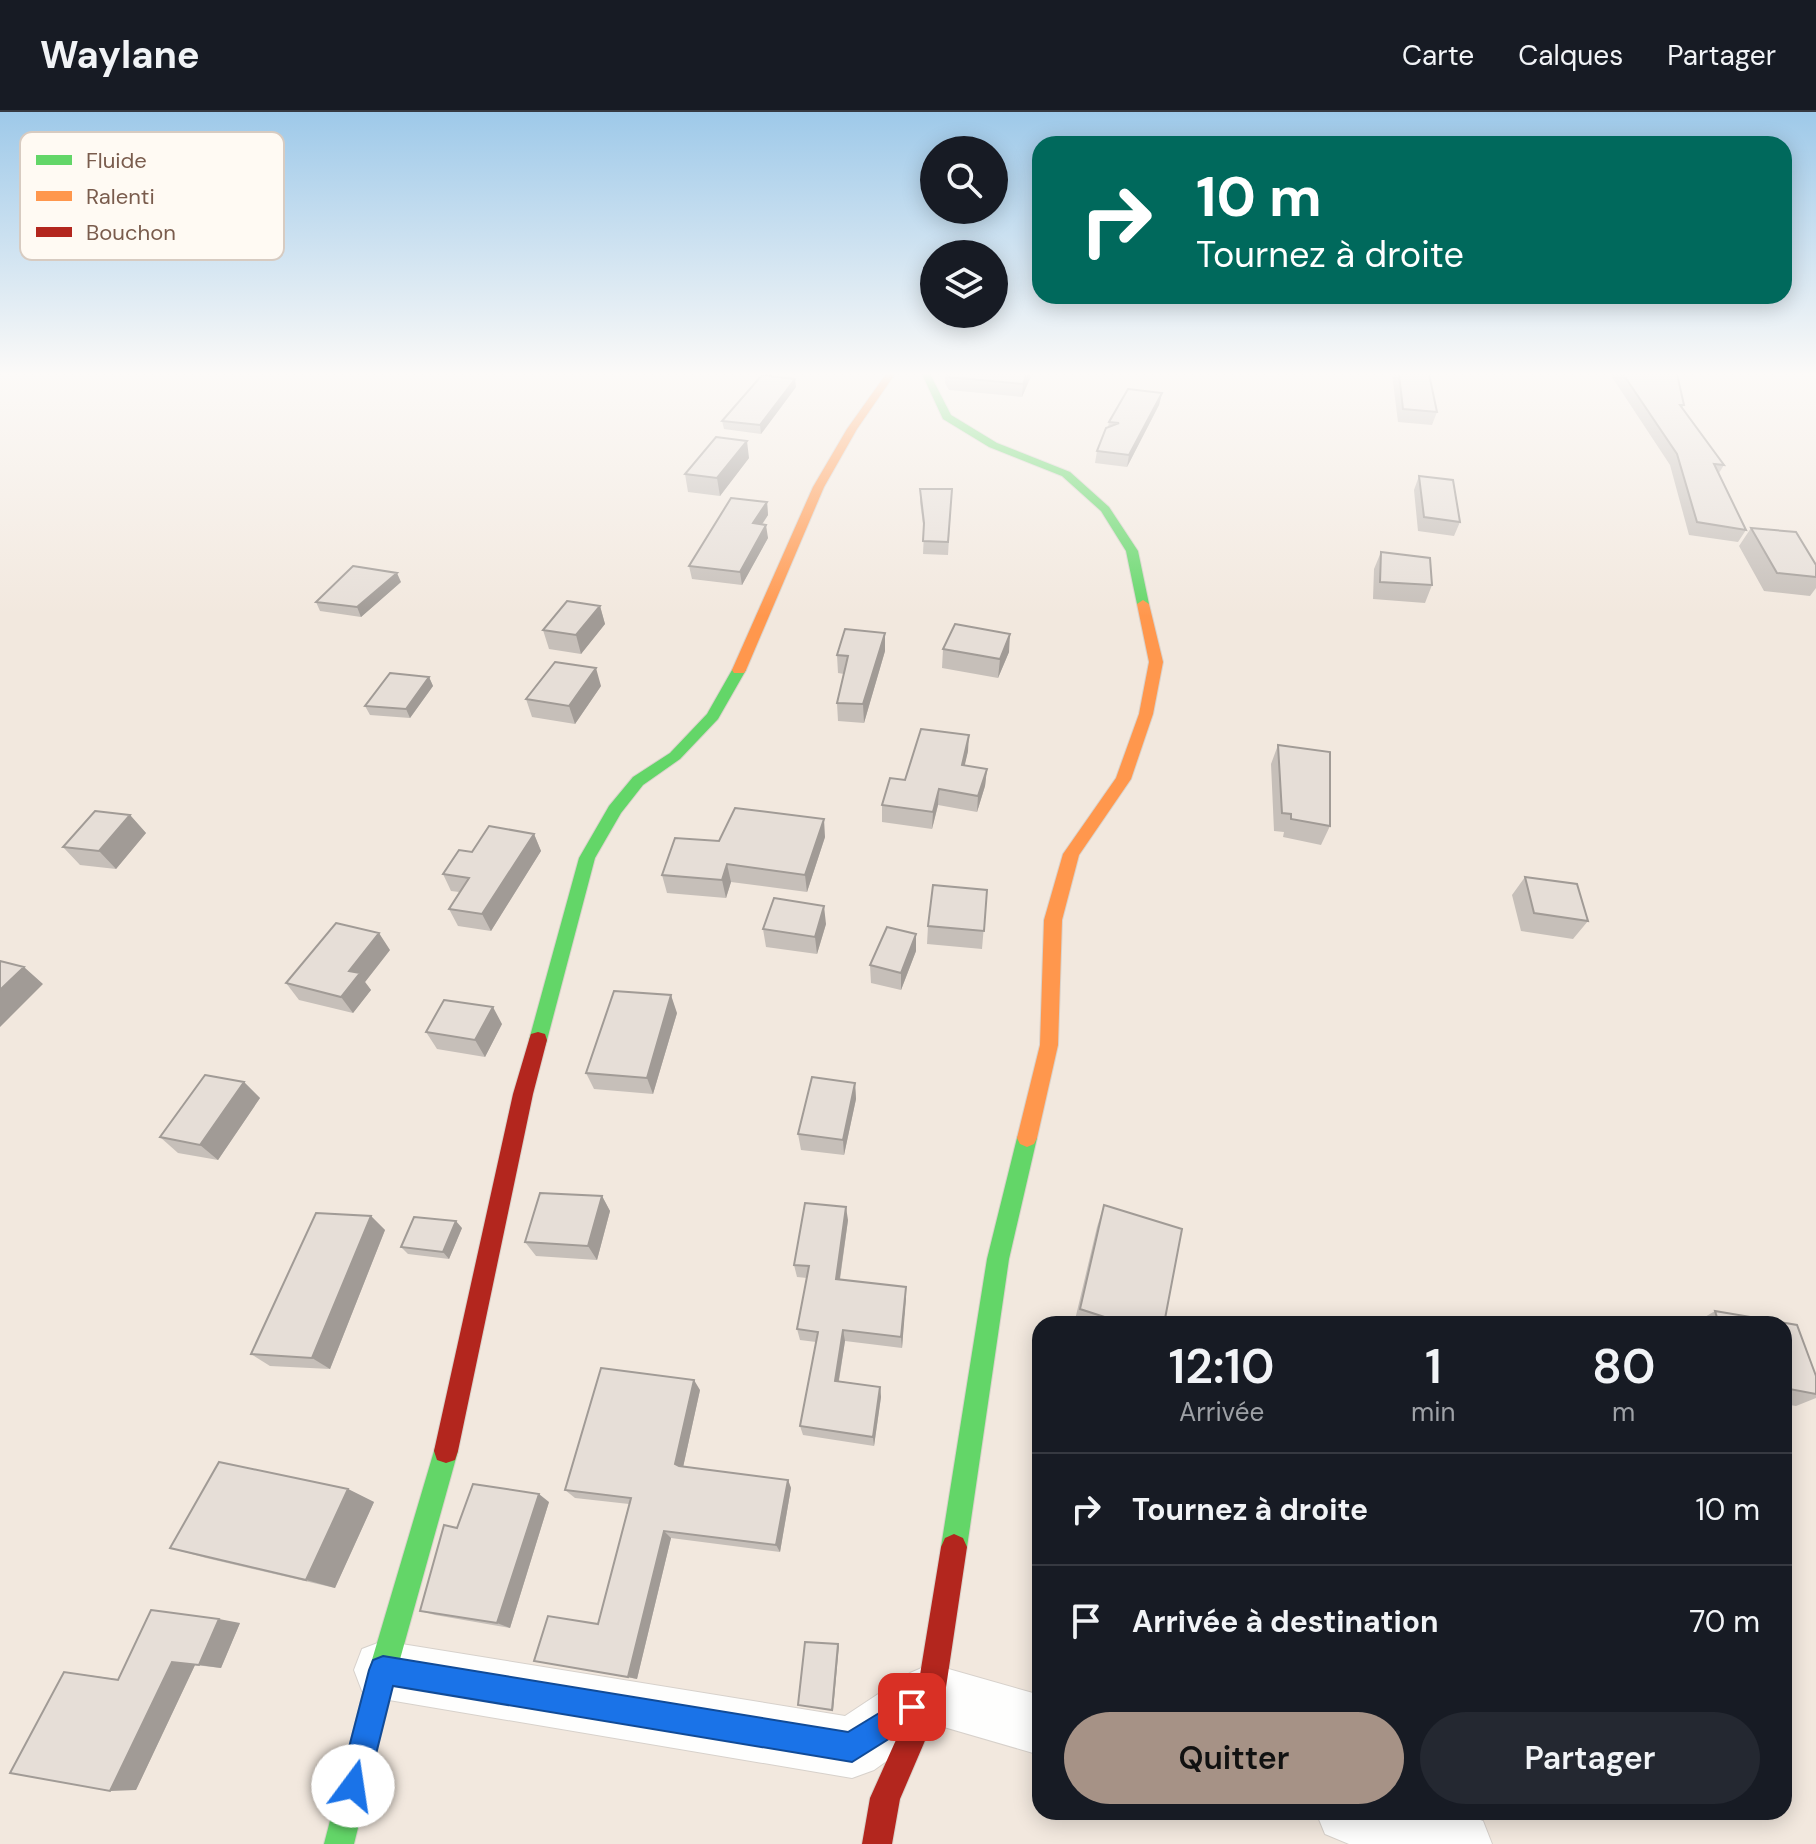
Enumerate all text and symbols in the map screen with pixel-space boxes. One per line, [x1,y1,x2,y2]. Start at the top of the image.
text: Waylane [40,30,200,80]
text: Carte [1402,37,1474,74]
text: Calques [1518,37,1623,74]
text: Partager [1667,37,1776,74]
legend [20,132,284,260]
map controls [920,136,1008,328]
button: search [920,136,1008,224]
text: Fluide [86,146,147,175]
text: 10 m [1196,160,1322,233]
icon: right [1064,168,1168,272]
text: Ralenti [86,182,155,211]
text: Bouchon [86,218,176,247]
text: Tournez à droite [1196,231,1464,278]
button: layers [920,240,1008,328]
text: 12:10 [1169,1335,1275,1398]
text: 1 [1425,1335,1442,1398]
text: 80 [1592,1335,1655,1398]
text: Arrivée [1179,1395,1264,1429]
text: min [1411,1395,1455,1429]
text: m [1612,1395,1635,1429]
icon: right [1064,1487,1108,1531]
text: Tournez à droite [1132,1490,1368,1529]
text: 10 m [1695,1490,1760,1529]
icon: arrive [1064,1599,1108,1643]
text: Arrivée à destination [1132,1602,1438,1641]
text: 70 m [1689,1602,1760,1641]
pin [878,1673,946,1741]
icon: arrive [890,1685,934,1729]
button: Quitter [1064,1712,1404,1804]
button: Partager [1420,1712,1760,1804]
position arrow [311,1744,395,1828]

